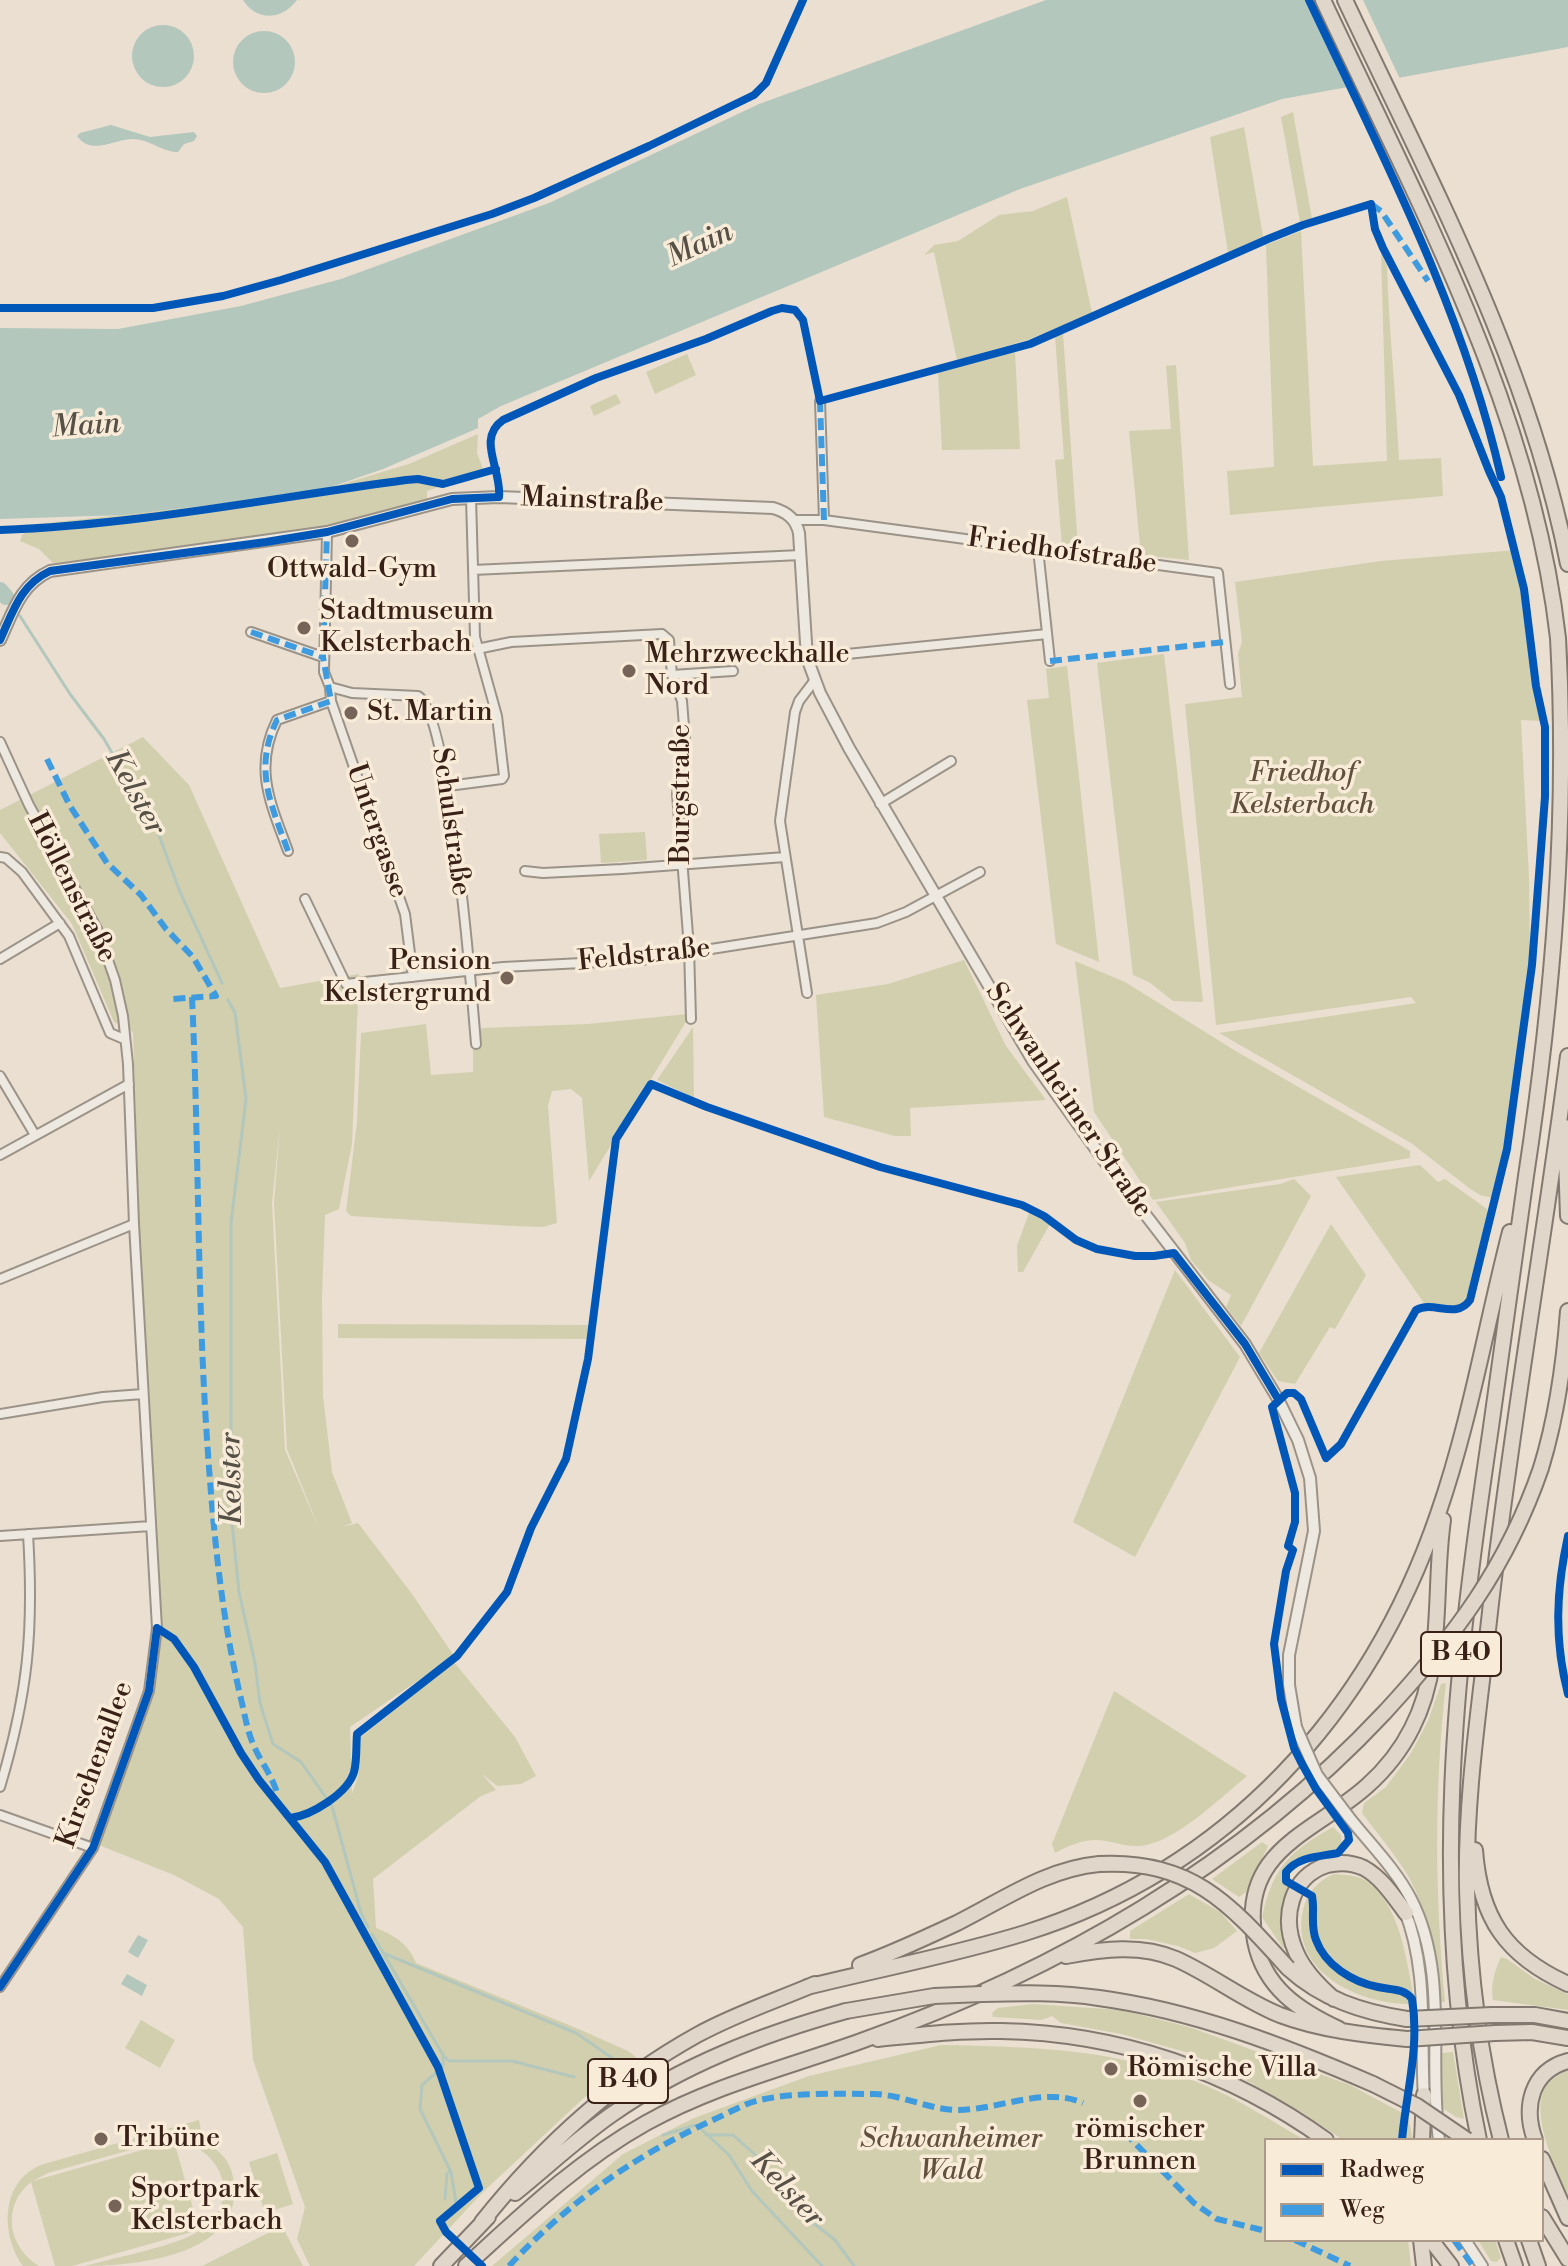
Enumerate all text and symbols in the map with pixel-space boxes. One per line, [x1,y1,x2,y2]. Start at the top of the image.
water label: Main [661,215,739,277]
water label: Main [50,407,122,447]
street label: Mainstraße [520,482,664,520]
street label: Friedhofstraße [965,522,1159,582]
marker: Ottwald-Gym [343,532,361,550]
place label: Ottwald-Gym [267,553,437,587]
place label: Stadtmuseum Kelsterbach [320,595,494,661]
marker: Stadtmuseum Kelsterbach [295,619,313,637]
place label: Mehrzweckhalle Nord [645,638,850,704]
marker: Mehrzweckhalle Nord [620,662,638,680]
place label: St. Martin [367,696,493,730]
marker: St. Martin [342,704,360,722]
street label: Burgstraße [665,724,699,864]
water label: Kelster [96,744,172,842]
street label: Schulstraße [423,746,477,898]
park label: Friedhof Kelsterbach [1230,757,1374,823]
street label: Untergasse [337,759,415,903]
street label: Höllenstraße [19,807,123,969]
street label: Feldstraße [576,932,712,980]
place label: Pension Kelstergrund [323,945,491,1011]
marker: Pension Kelstergrund [498,969,516,987]
street label: Schwanheimer Straße [977,977,1159,1225]
water label: Kelster [214,1432,252,1526]
road number: B 40 [1421,1632,1501,1676]
street label: Kirschenallee [50,1677,142,1853]
place label: Römische Villa [1127,2052,1317,2086]
road number: B 40 [588,2059,668,2103]
marker: Römische Villa [1102,2060,1120,2078]
marker: römischer Brunnen [1131,2092,1149,2110]
place label: römischer Brunnen [1075,2113,1205,2179]
place label: Tribüne [117,2122,220,2156]
park label: Schwanheimer Wald [860,2123,1042,2189]
marker: Tribüne [92,2130,110,2148]
legend [1264,2138,1544,2242]
water label: Kelster [741,2144,831,2236]
text: Radweg [1340,2155,1424,2185]
place label: Sportpark Kelsterbach [131,2173,283,2239]
text: Weg [1340,2195,1385,2225]
marker: Sportpark Kelsterbach [106,2197,124,2215]

